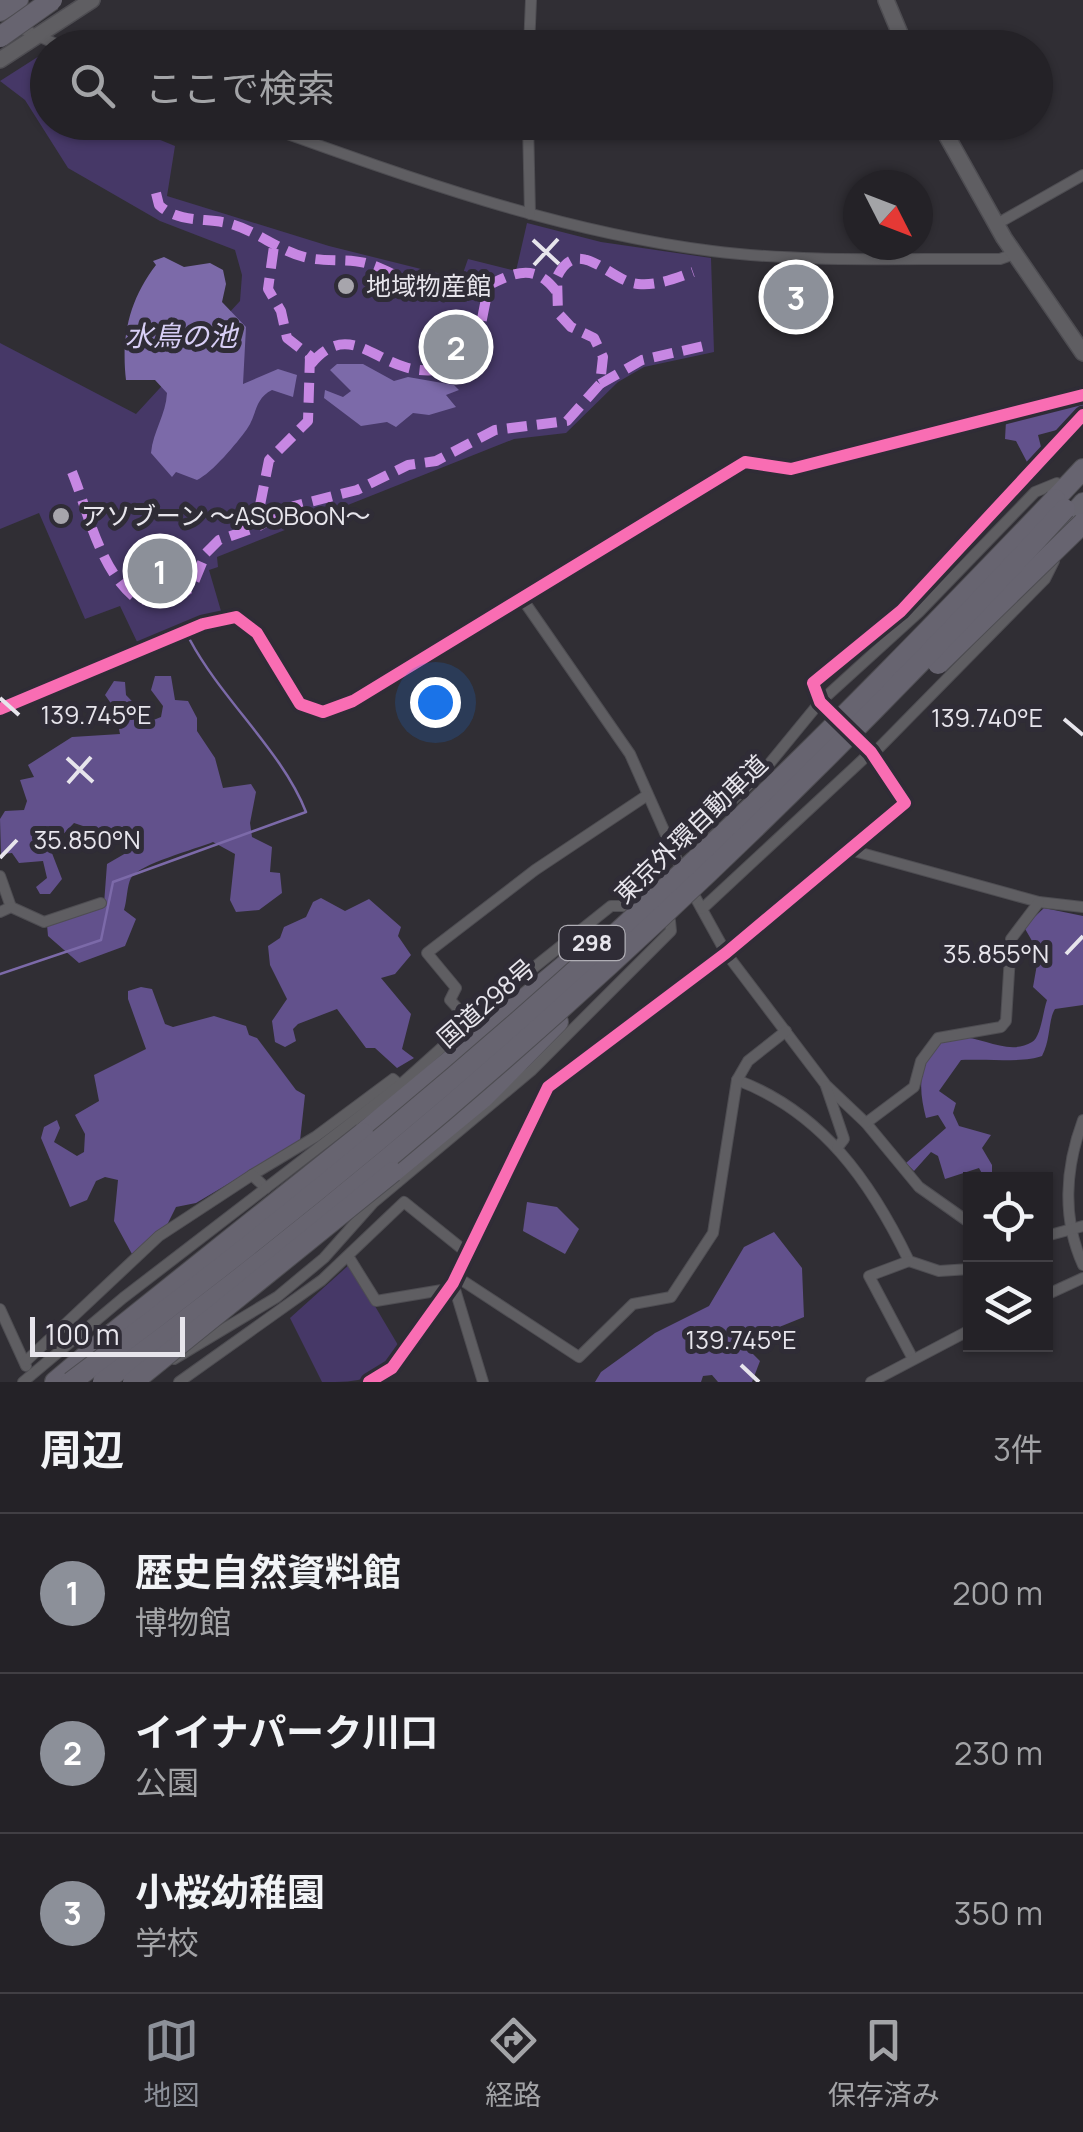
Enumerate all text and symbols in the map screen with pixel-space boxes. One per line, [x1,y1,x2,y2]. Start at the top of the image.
search box [30,30,1053,140]
icon: search [65,58,120,113]
text: ここで検索 [145,61,335,113]
north arrow [843,170,933,260]
pin: 3 [764,260,828,334]
place label: 地域物産館 [366,268,491,303]
marker: 地域物産館 [335,275,357,297]
pin: 2 [424,310,488,384]
water label: 水鳥の池 [125,316,240,354]
place label: アソブーン ～ASOBooN～ [81,498,371,533]
marker: アソブーン ～ASOBooN～ [50,505,72,527]
pin: 1 [128,534,192,608]
your location [410,677,461,728]
text: 139.745°E [40,697,152,732]
text: 139.740°E [931,700,1043,735]
street label: 東京外環自動車道 [607,747,775,911]
text: 35.850°N [33,822,141,857]
road number: 298 [560,926,624,960]
text: 35.855°N [943,936,1049,971]
street label: 国道298号 [429,950,542,1055]
map controls [963,1172,1053,1352]
button: locate [963,1172,1053,1262]
button: layers [963,1262,1053,1352]
scale bar [30,1312,185,1356]
text: 100 m [45,1315,119,1353]
text: 139.745°E [685,1322,797,1357]
text: 周辺 [40,1420,124,1478]
text: 3件 [993,1427,1043,1471]
text: 歴史自然資料館 [135,1545,401,1597]
text: 1 [65,1571,80,1615]
text: 200 m [952,1571,1043,1615]
text: 博物館 [135,1600,231,1644]
text: イイナパーク川口 [135,1705,438,1757]
text: 2 [63,1731,82,1775]
text: 230 m [954,1731,1043,1775]
text: 公園 [135,1760,199,1804]
text: 小桜幼稚園 [135,1865,325,1917]
text: 3 [63,1891,82,1935]
text: 350 m [954,1891,1043,1935]
text: 学校 [135,1920,199,1964]
tab: 地図 [143,2013,199,2113]
tab: 経路 [485,2013,542,2113]
tab: 保存済み [828,2013,940,2113]

